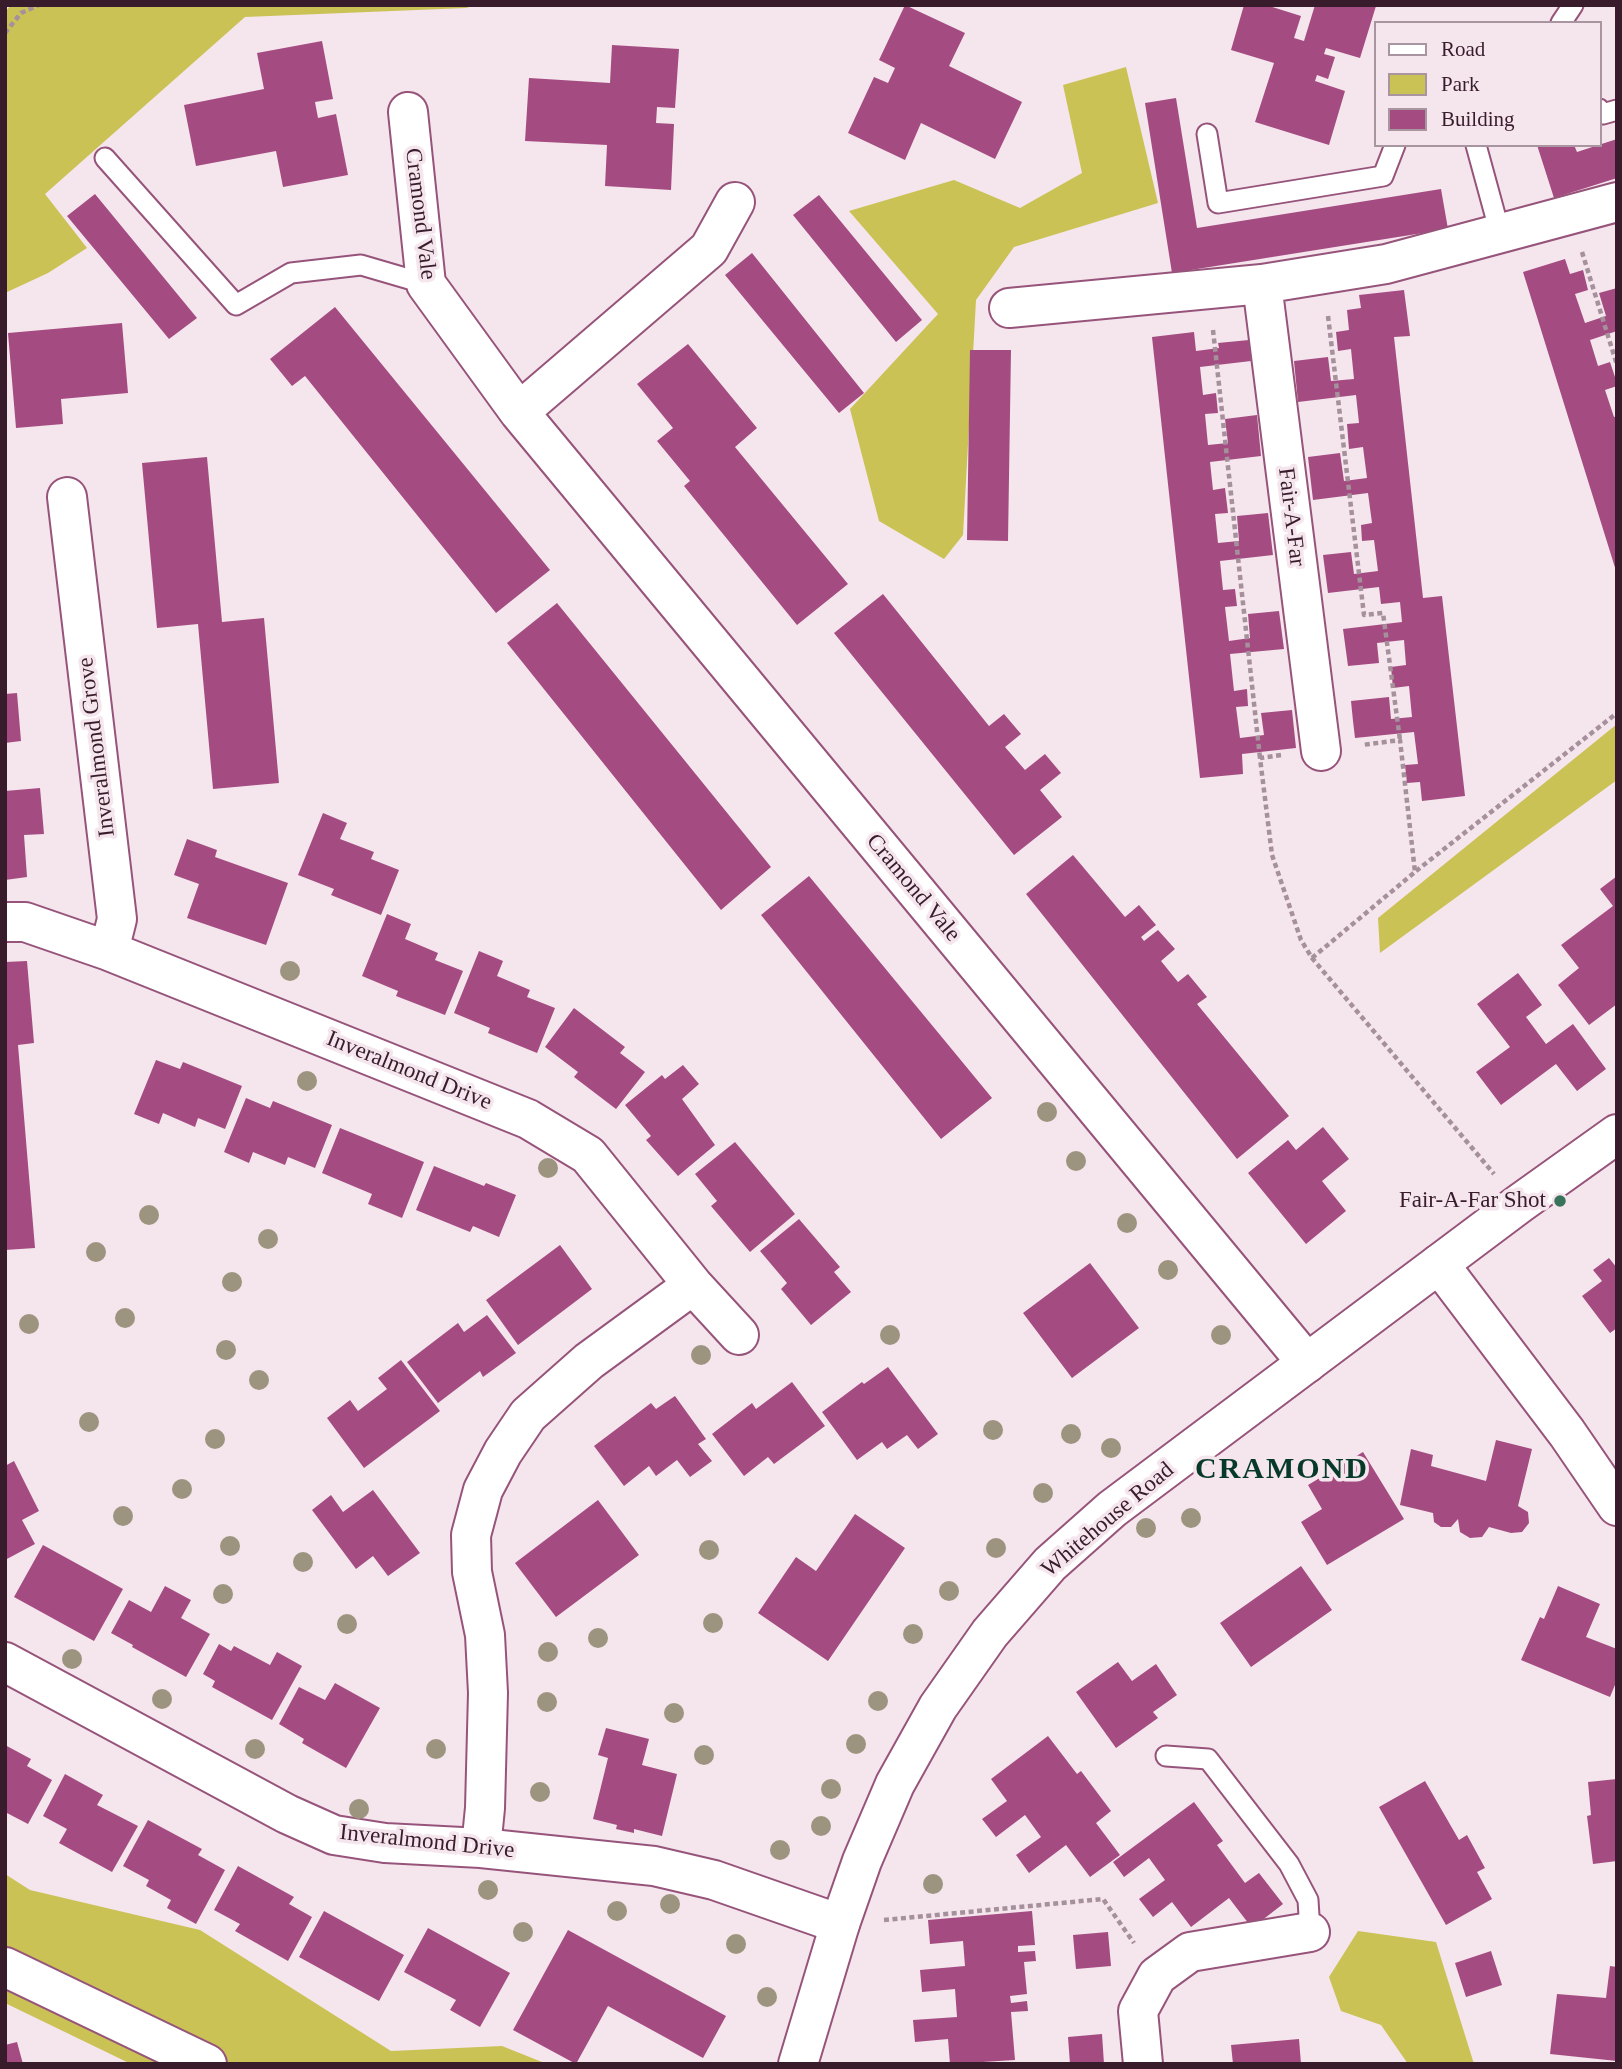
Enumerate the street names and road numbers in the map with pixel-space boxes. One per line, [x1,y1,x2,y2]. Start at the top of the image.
street label: Cramond Vale [398,147,442,281]
street label: Fair-A-Far [1271,466,1311,568]
street label: Inveralmond Grove [72,656,122,838]
street label: Cramond Vale [860,828,966,948]
street label: Inveralmond Drive [322,1025,496,1117]
street label: Whitehouse Road [1036,1457,1180,1583]
street label: Inveralmond Drive [338,1819,516,1865]

